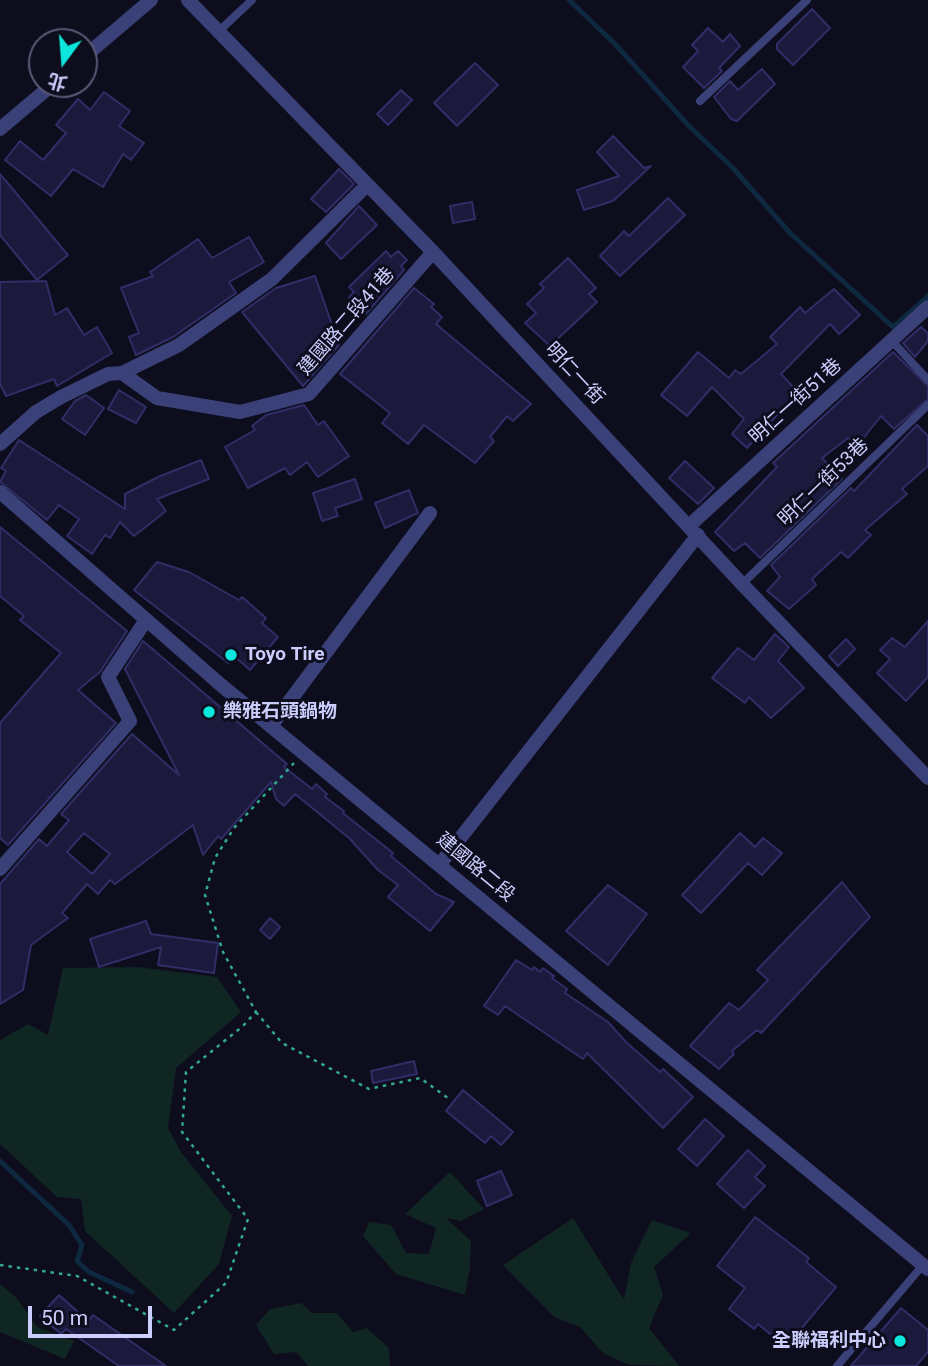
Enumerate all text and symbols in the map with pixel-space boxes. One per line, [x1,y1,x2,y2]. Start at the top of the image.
north arrow [28,28,98,98]
text: 北 [45,68,70,95]
street label: 建國路二段41巷 [294,263,400,381]
street label: 明仁一街 [540,338,608,410]
street label: 明仁一街51巷 [745,355,847,449]
street label: 明仁一街53巷 [774,434,874,532]
place label: Toyo Tire [245,644,324,666]
marker: Toyo Tire [223,647,239,663]
place label: 樂雅石頭鍋物 [223,701,337,723]
marker: 樂雅石頭鍋物 [201,704,217,720]
street label: 建國路二段 [431,829,519,907]
scale bar [32,1292,156,1336]
text: 50 m [41,1306,88,1330]
place label: 全聯福利中心 [772,1330,886,1352]
marker: 全聯福利中心 [892,1333,908,1349]

